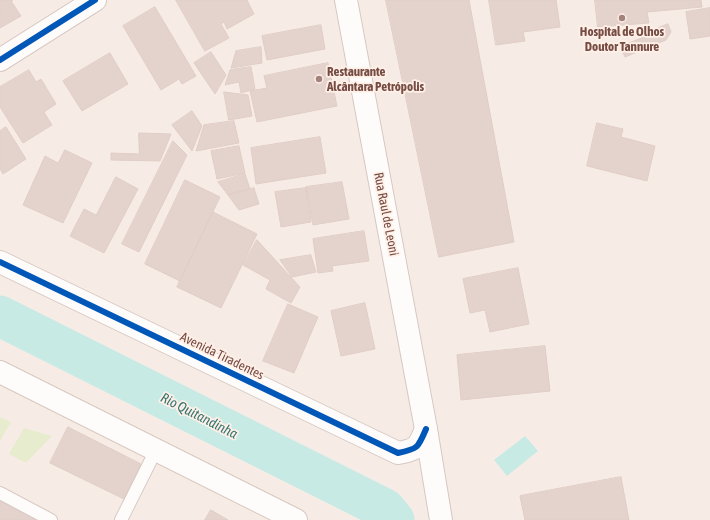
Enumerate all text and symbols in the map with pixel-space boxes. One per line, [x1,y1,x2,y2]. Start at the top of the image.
marker: Hospital de Olhos Doutor Tannure [617,13,627,23]
place label: Hospital de Olhos Doutor Tannure [580,24,664,55]
place label: Restaurante Alcântara Petrópolis [327,64,424,95]
marker: Restaurante Alcântara Petrópolis [314,74,324,84]
street label: Rua Raul de Leoni [370,171,402,257]
street label: Avenida Tiradentes [178,329,266,383]
water label: Rio Quitandinha [158,389,240,443]

